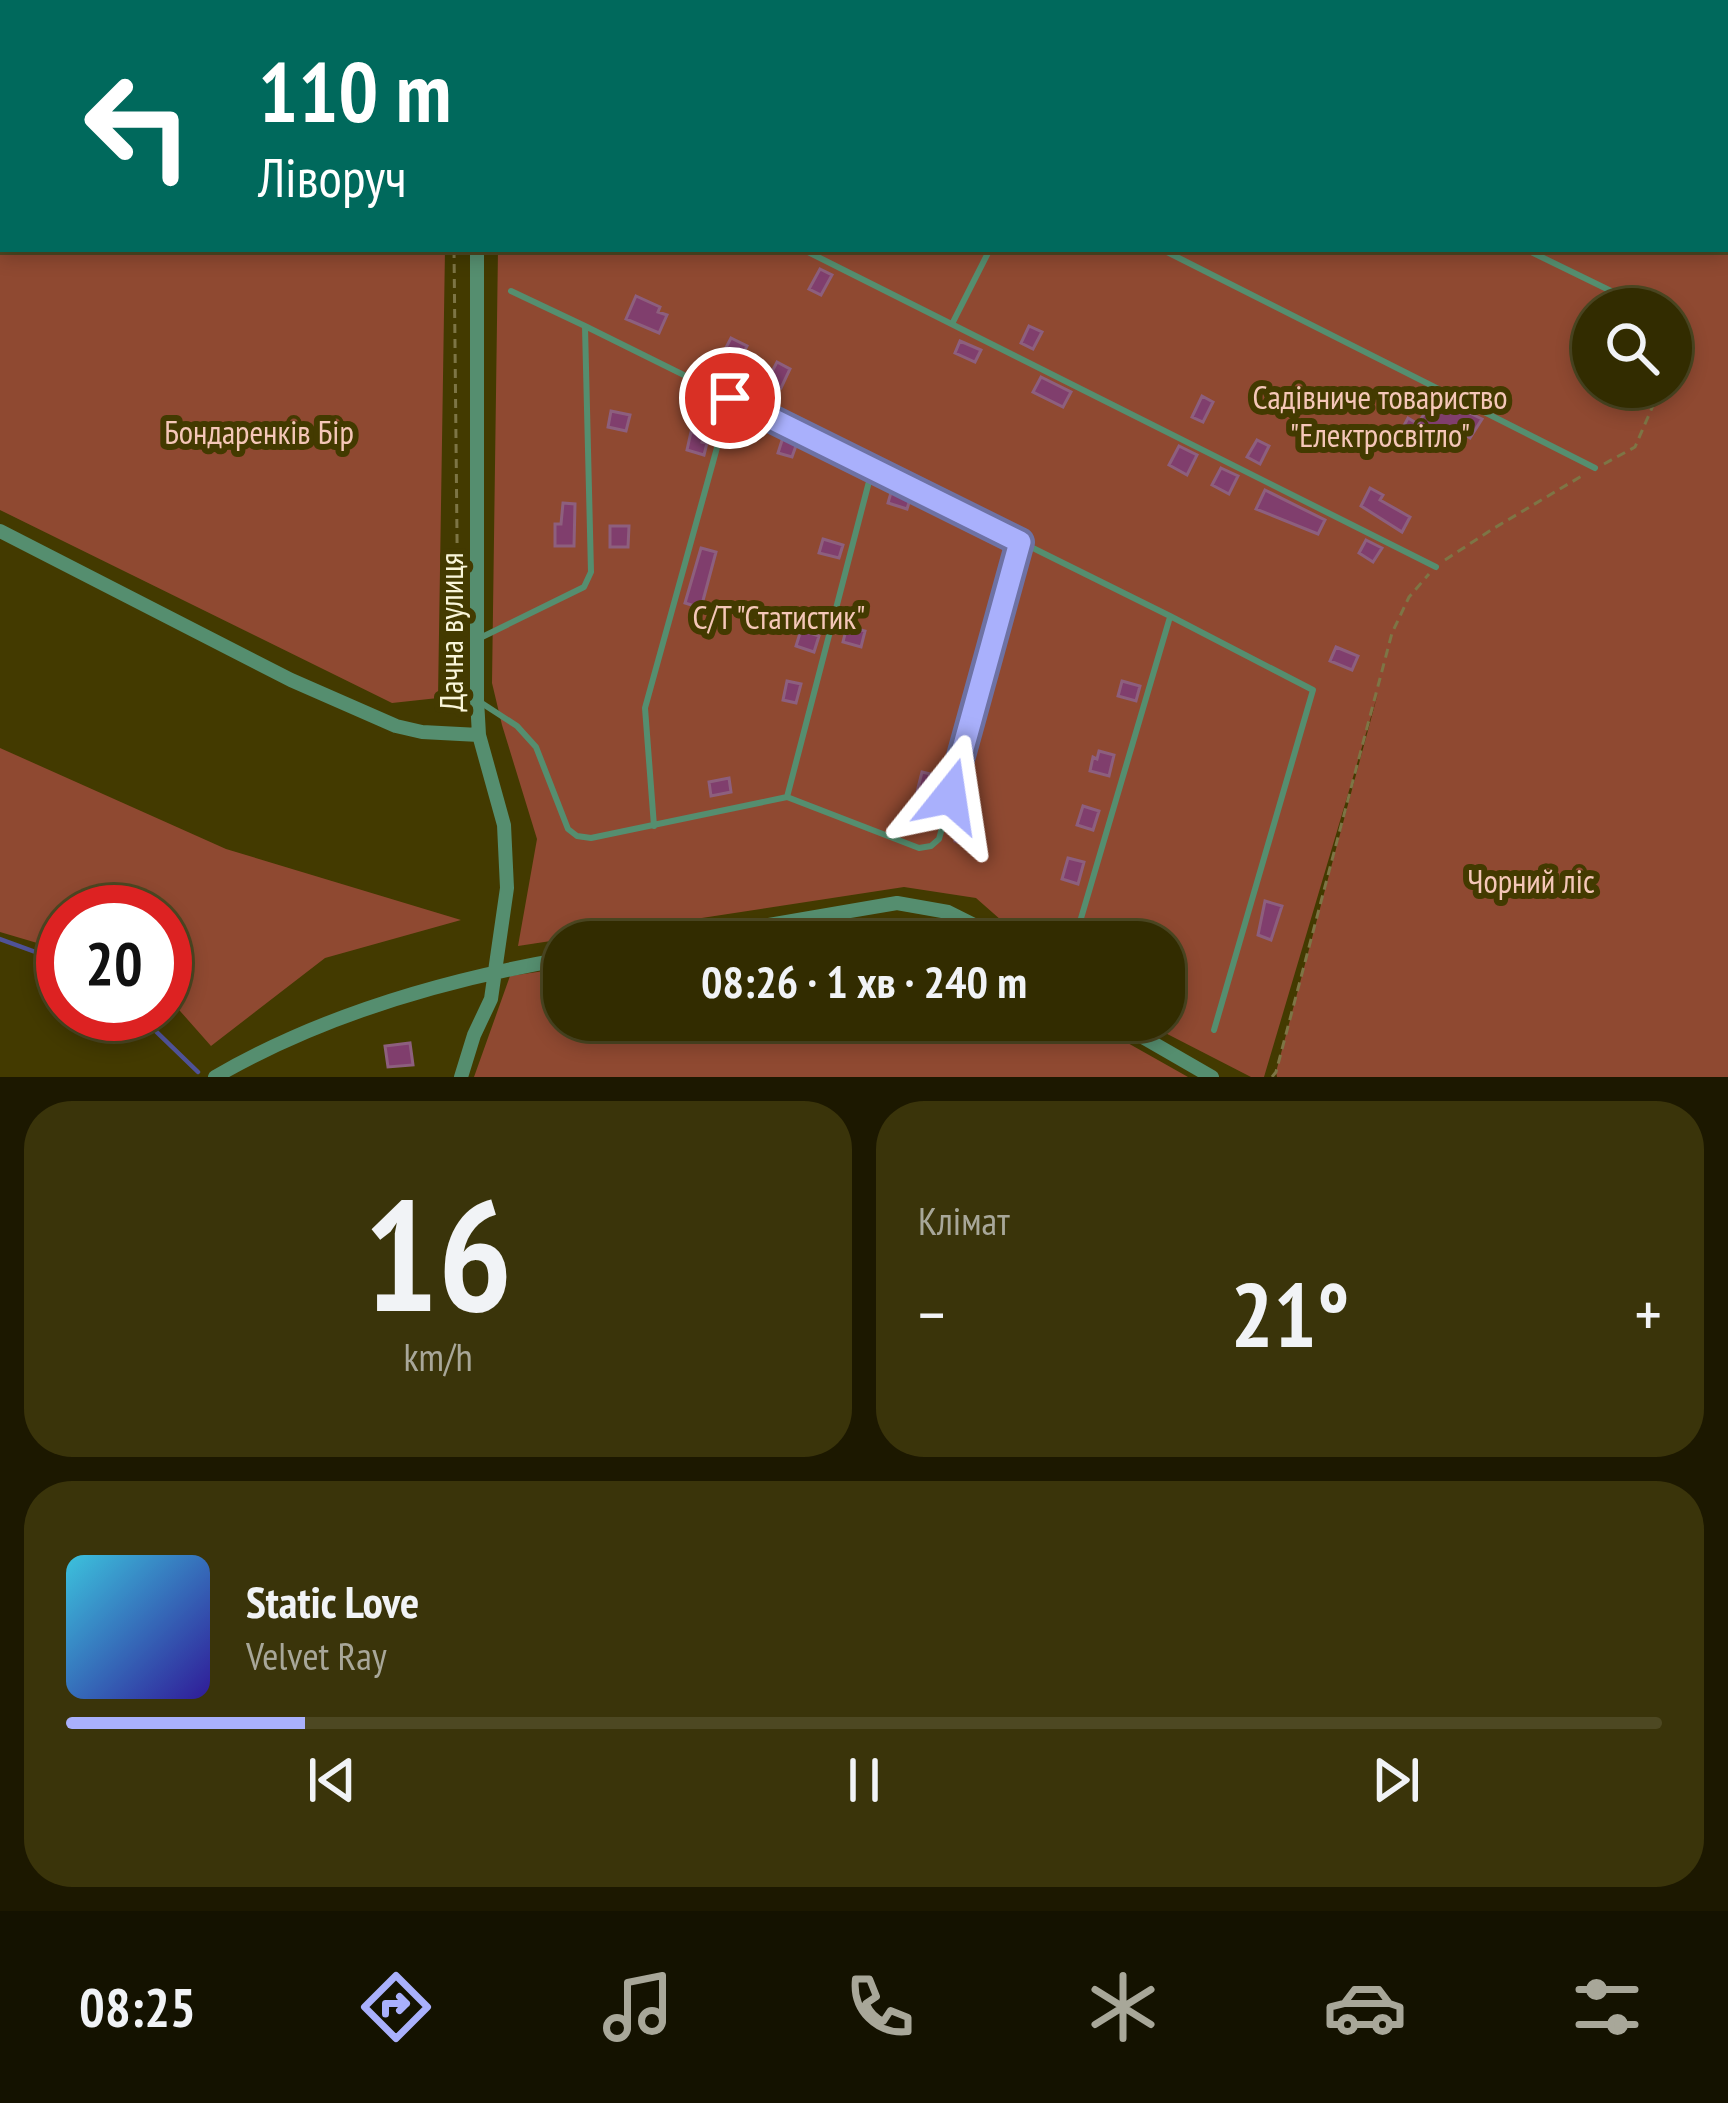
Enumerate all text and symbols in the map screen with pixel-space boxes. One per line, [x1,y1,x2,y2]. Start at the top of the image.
text: 110 m [258,36,451,145]
icon: left [60,48,216,204]
text: Ліворуч [258,142,407,212]
map controls [1572,288,1692,408]
button: search [1572,288,1692,408]
pin [679,347,781,449]
icon: arrive [697,365,763,431]
park label: Садівниче товариство "Електросвітло" [1252,375,1508,456]
park label: Бондаренків Бір [164,410,354,453]
street label: Дачна вулиця [429,552,472,712]
park label: С/Т "Статистик" [693,595,865,638]
position arrow [887,733,1013,859]
park label: Чорний ліс [1467,859,1595,902]
speed limit sign: 20 [36,885,192,1041]
text: 08:26 · 1 хв · 240 m [701,952,1027,1010]
text: 16 [363,1152,513,1354]
text: Клімат [918,1195,1010,1246]
text: 21° [1231,1255,1349,1372]
text: − [918,1271,945,1356]
text: + [1635,1271,1662,1356]
text: km/h [403,1331,473,1382]
text: Static Love [246,1572,419,1630]
text: Velvet Ray [246,1630,387,1681]
icon: previous [299,1747,365,1813]
icon: pause [831,1747,897,1813]
icon: next [1363,1747,1429,1813]
icon: directions [354,1965,438,2049]
icon: music [596,1965,680,2049]
icon: phone [838,1965,922,2049]
icon: climate [1081,1965,1165,2049]
icon: car [1323,1965,1407,2049]
icon: filters [1565,1965,1649,2049]
text: 08:25 [79,1972,196,2042]

